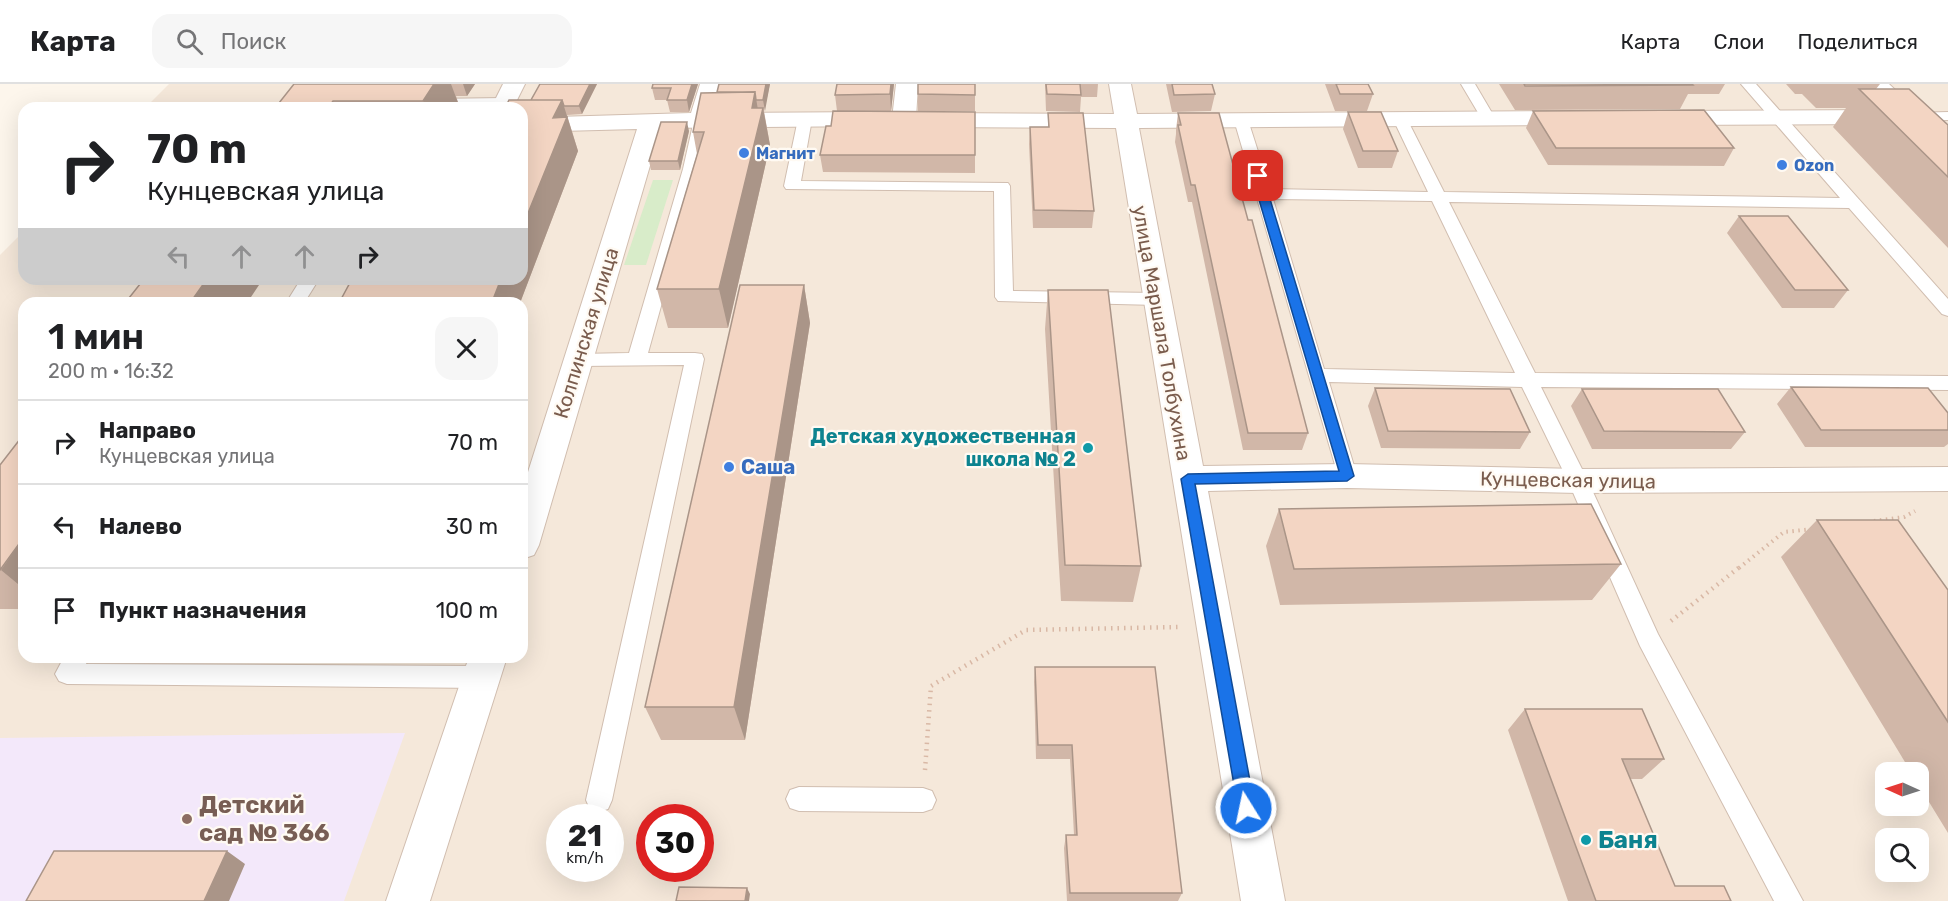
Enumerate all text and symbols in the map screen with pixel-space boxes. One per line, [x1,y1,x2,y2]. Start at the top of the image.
search box [152,14,572,68]
text: Карта [30,25,116,58]
icon: search [173,25,206,58]
text: Поиск [221,28,286,55]
text: Карта [1620,29,1680,54]
text: Слои [1713,29,1764,54]
text: Поделиться [1797,29,1918,54]
text: 70 m [147,124,247,174]
icon: right [48,126,126,204]
place label: Магнит [756,144,815,163]
marker: Магнит [737,146,751,160]
pin [1232,150,1283,201]
place label: Ozon [1794,156,1834,175]
marker: Ozon [1775,158,1789,172]
icon: arrive [1241,159,1274,192]
text: Кунцевская улица [147,175,384,207]
street label: улица Маршала Толбухина [1128,203,1196,463]
icon: left [162,240,195,273]
icon: ahead [225,240,258,273]
icon: ahead [288,240,321,273]
icon: right [351,240,384,273]
street label: Колпинская улица [549,245,623,421]
text: 1 мин [48,315,144,358]
button: close [435,317,498,380]
text: 200 m · 16:32 [48,359,174,383]
text: Направо [99,417,196,444]
place label: Детская художественная школа № 2 [810,424,1076,471]
icon: right [48,426,81,459]
text: 70 m [448,429,498,456]
marker: Детская художественная школа № 2 [1081,441,1095,455]
text: Кунцевская улица [99,444,275,468]
place label: Саша [741,455,795,479]
marker: Саша [722,460,736,474]
street label: Кунцевская улица [1480,466,1656,494]
icon: left [48,510,81,543]
text: Налево [99,513,182,540]
text: 30 m [446,513,498,540]
icon: arrive [48,594,81,627]
text: Пункт назначения [99,597,307,624]
text: 100 m [436,597,498,624]
north arrow [1875,762,1929,816]
map controls [1875,762,1929,882]
position arrow [1214,776,1278,840]
place label: Детский сад № 366 [199,791,330,847]
speed limit sign: 30 [636,804,714,882]
marker: Детский сад № 366 [180,812,194,826]
text: 21 [568,818,602,854]
place label: Баня [1598,826,1658,854]
button: search [1875,828,1929,882]
marker: Баня [1579,833,1593,847]
text: km/h [566,849,604,867]

